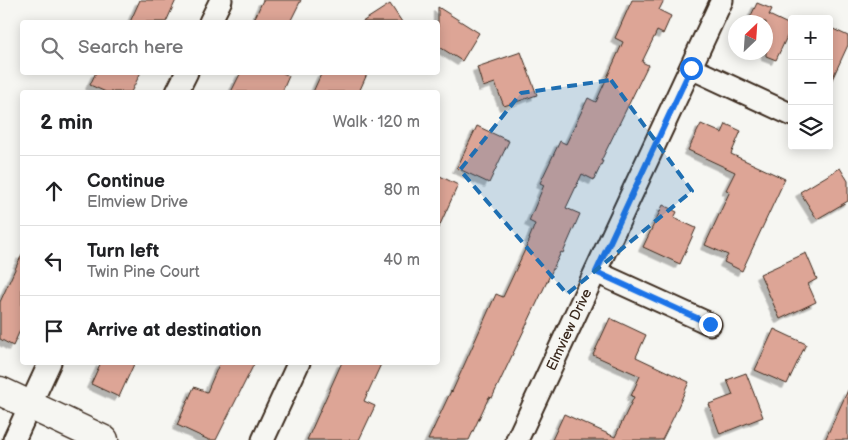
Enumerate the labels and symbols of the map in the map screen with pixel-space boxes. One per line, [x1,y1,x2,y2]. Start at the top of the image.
north arrow [728,15,773,60]
route start [680,57,703,80]
street label: Elmview Drive [543,286,595,373]
route end [699,313,722,336]

